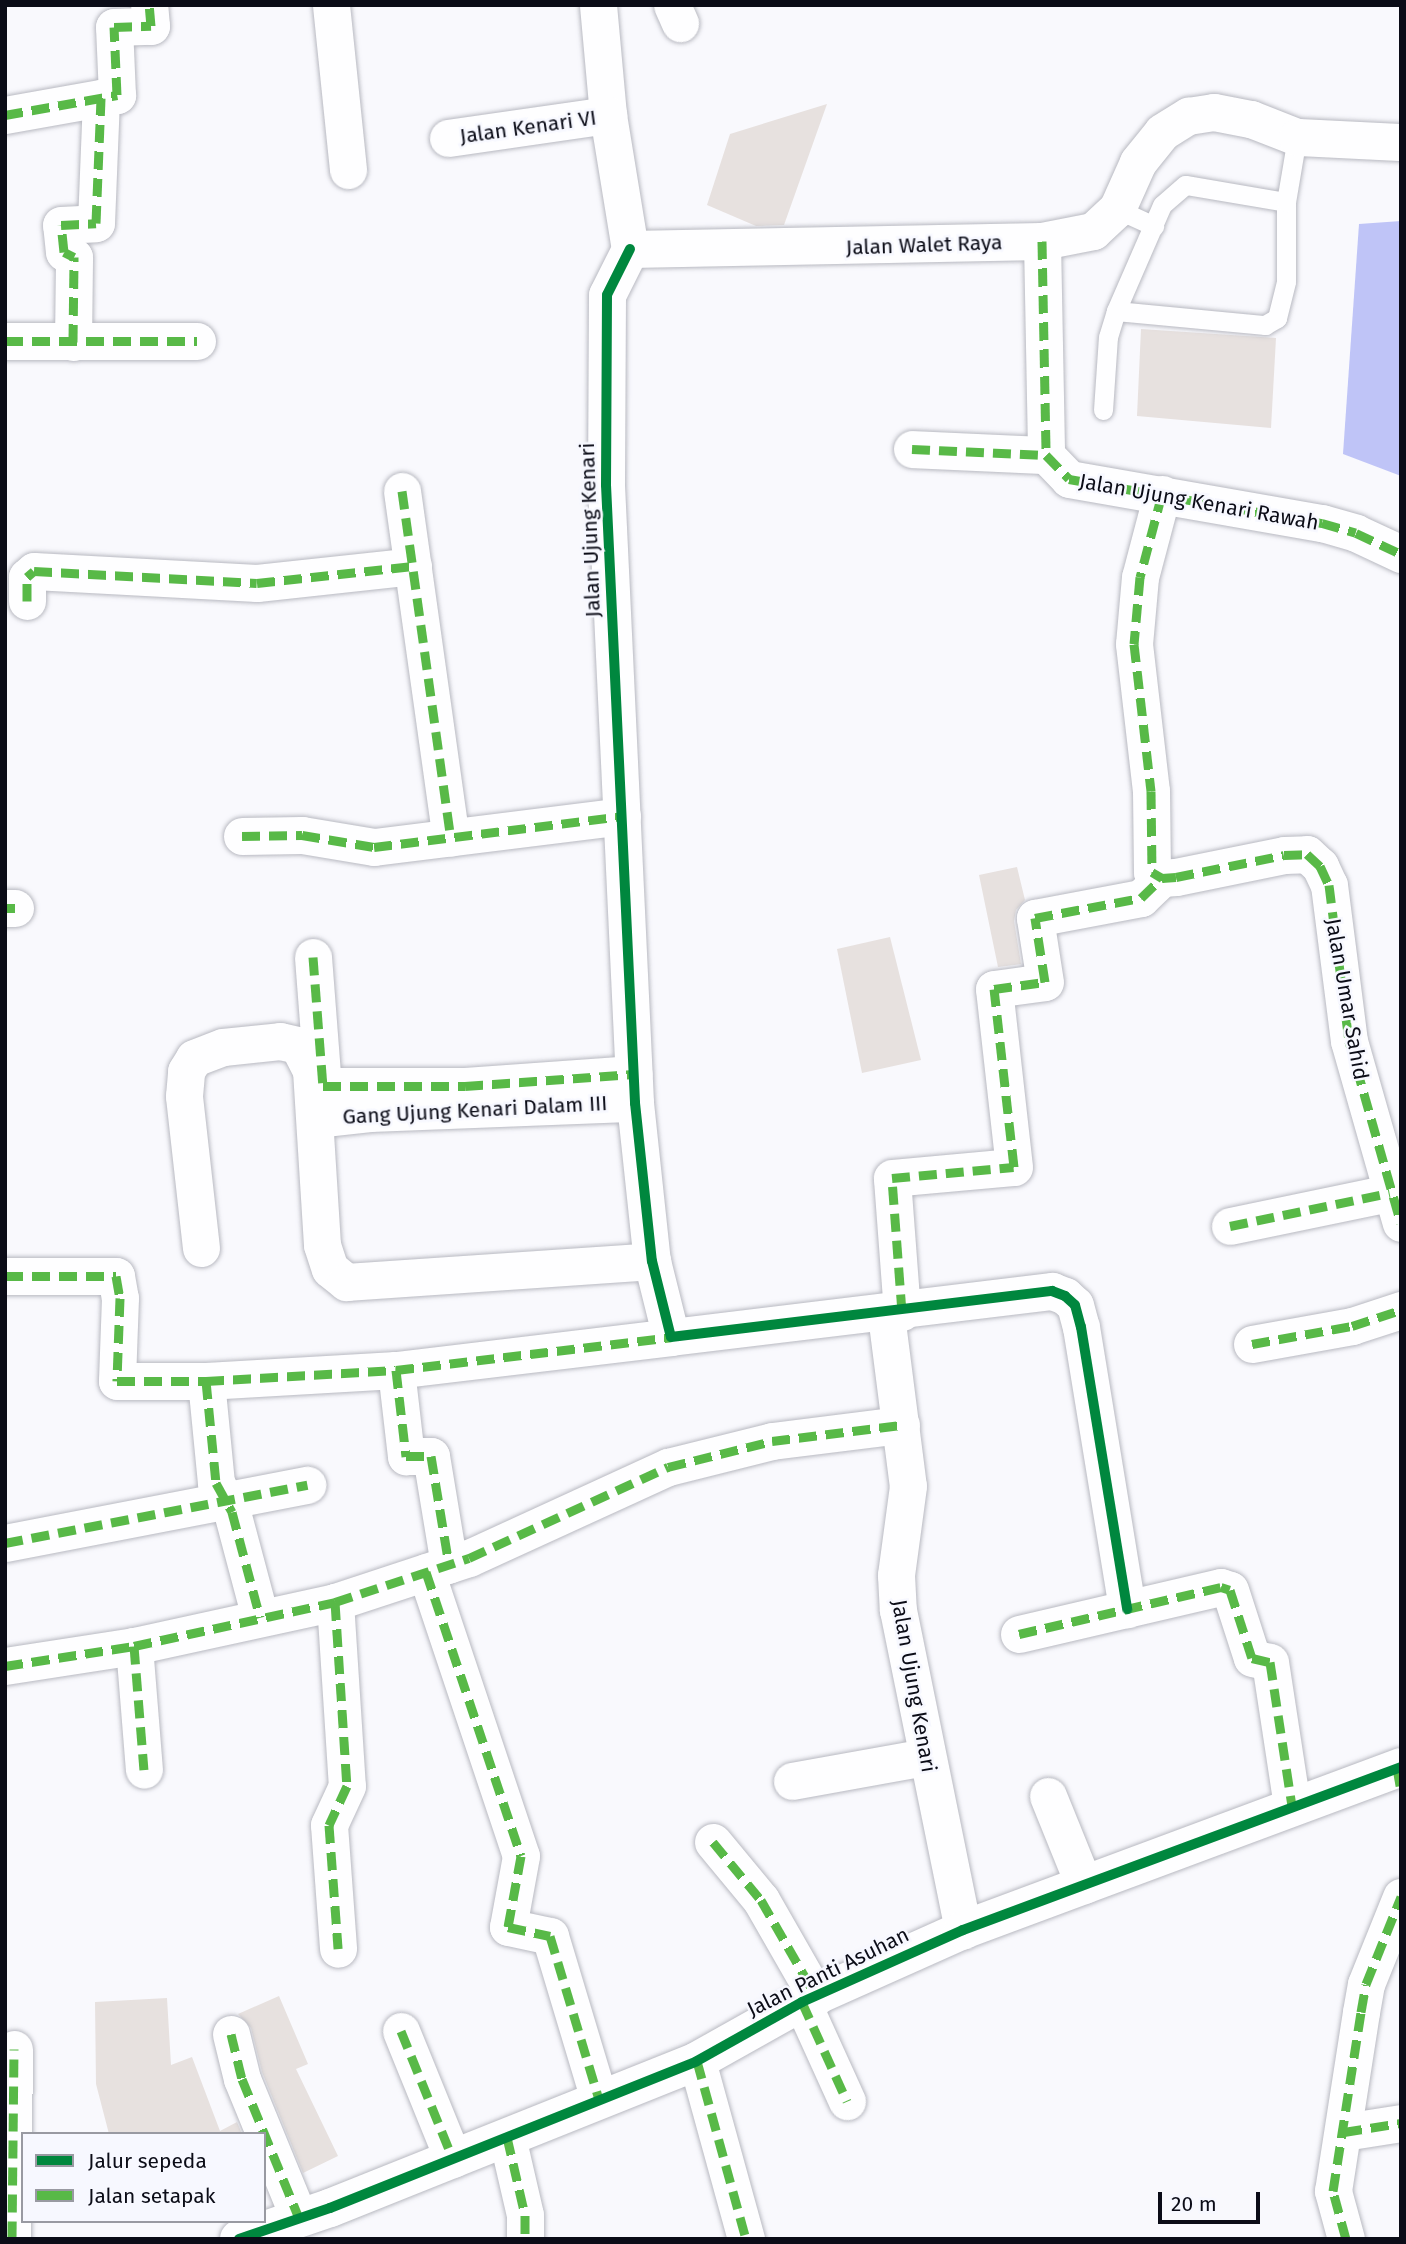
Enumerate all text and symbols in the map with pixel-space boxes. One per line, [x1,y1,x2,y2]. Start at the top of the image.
street label: Jalan Kenari VI [458,105,598,149]
street label: Jalan Walet Raya [845,230,1003,260]
street label: Jalan Ujung Kenari [574,442,606,618]
street label: Jalan Ujung Kenari Rawah [1077,468,1321,536]
street label: Jalan Umar Sahid [1320,916,1374,1082]
street label: Gang Ujung Kenari Dalam III [342,1090,608,1130]
street label: Jalan Ujung Kenari [886,1598,942,1774]
street label: Jalan Panti Asuhan [743,1922,913,2022]
legend [21,2132,266,2223]
text: Jalur sepeda [88,2148,207,2174]
scale bar [1161,2178,1262,2222]
text: Jalan setapak [88,2183,216,2209]
text: 20 m [1171,2191,1217,2217]

